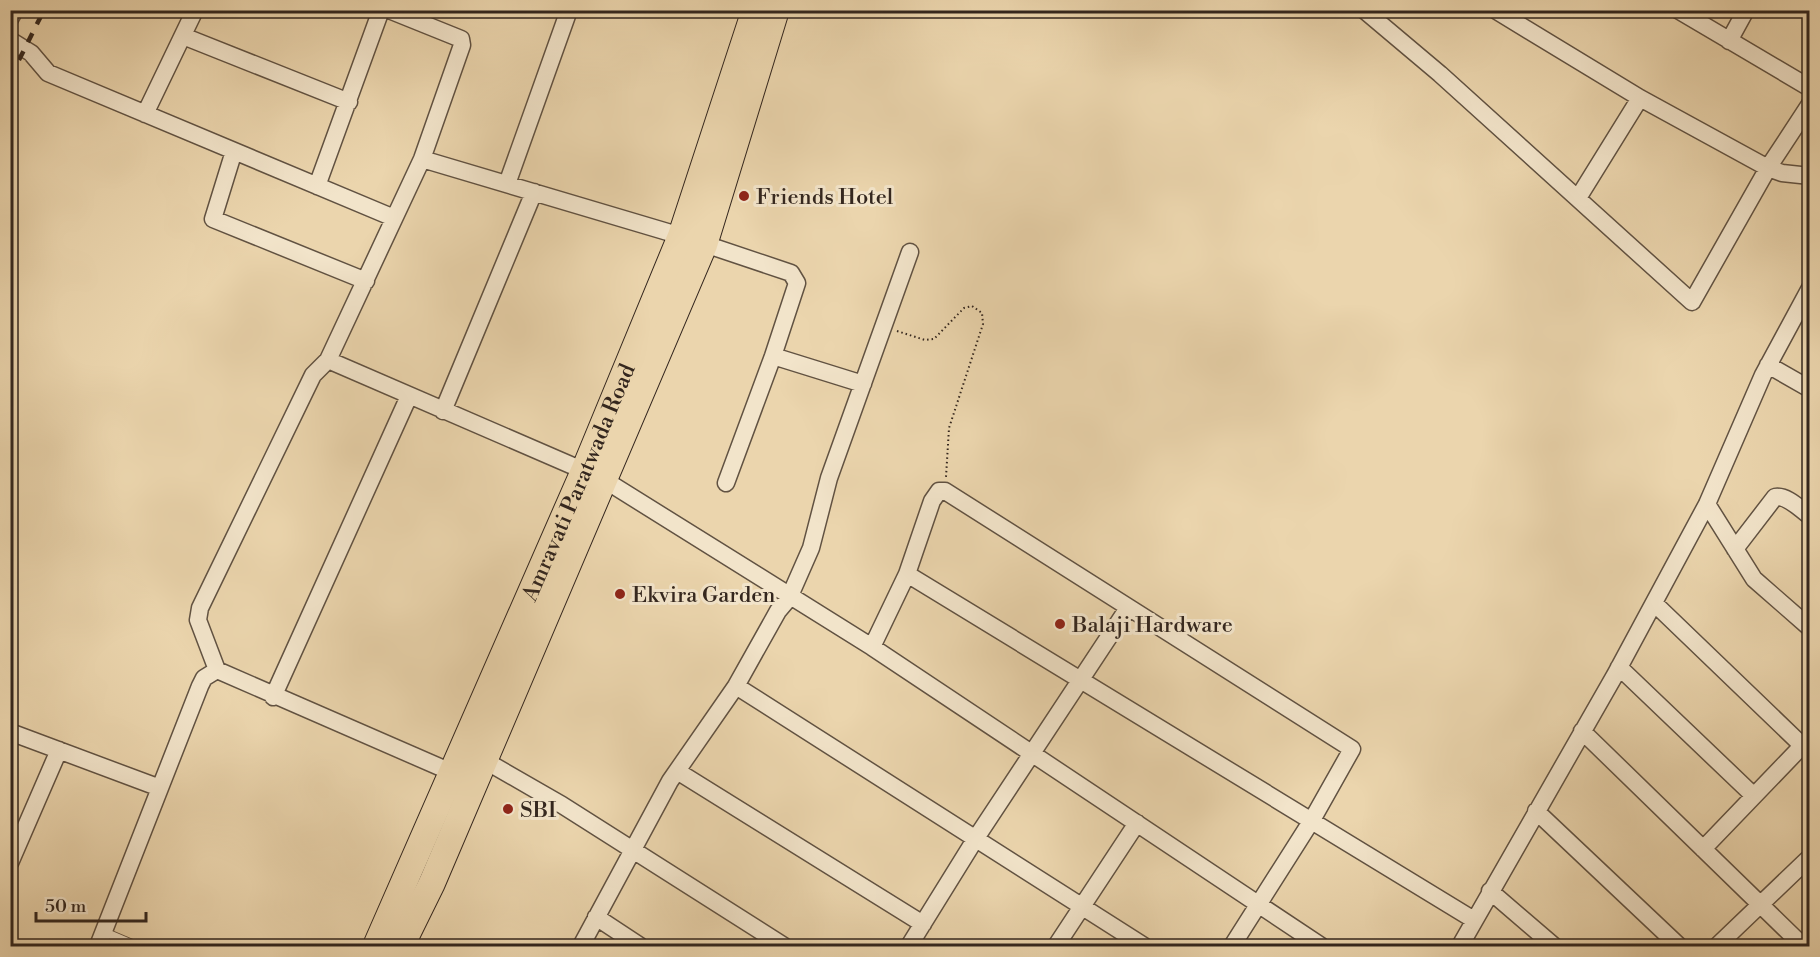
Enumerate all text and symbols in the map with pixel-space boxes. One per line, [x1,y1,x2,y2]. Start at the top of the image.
place label: Friends Hotel [756,184,894,211]
marker: Friends Hotel [737,189,751,203]
street label: Amravati Paratwada Road [516,359,642,606]
place label: Ekvira Garden [632,582,775,609]
marker: Ekvira Garden [613,587,627,601]
place label: Balaji Hardware [1071,612,1233,639]
marker: Balaji Hardware [1053,617,1067,631]
place label: SBI [520,797,557,824]
marker: SBI [501,802,515,816]
scale bar [36,885,146,923]
text: 50 m [45,895,87,918]

